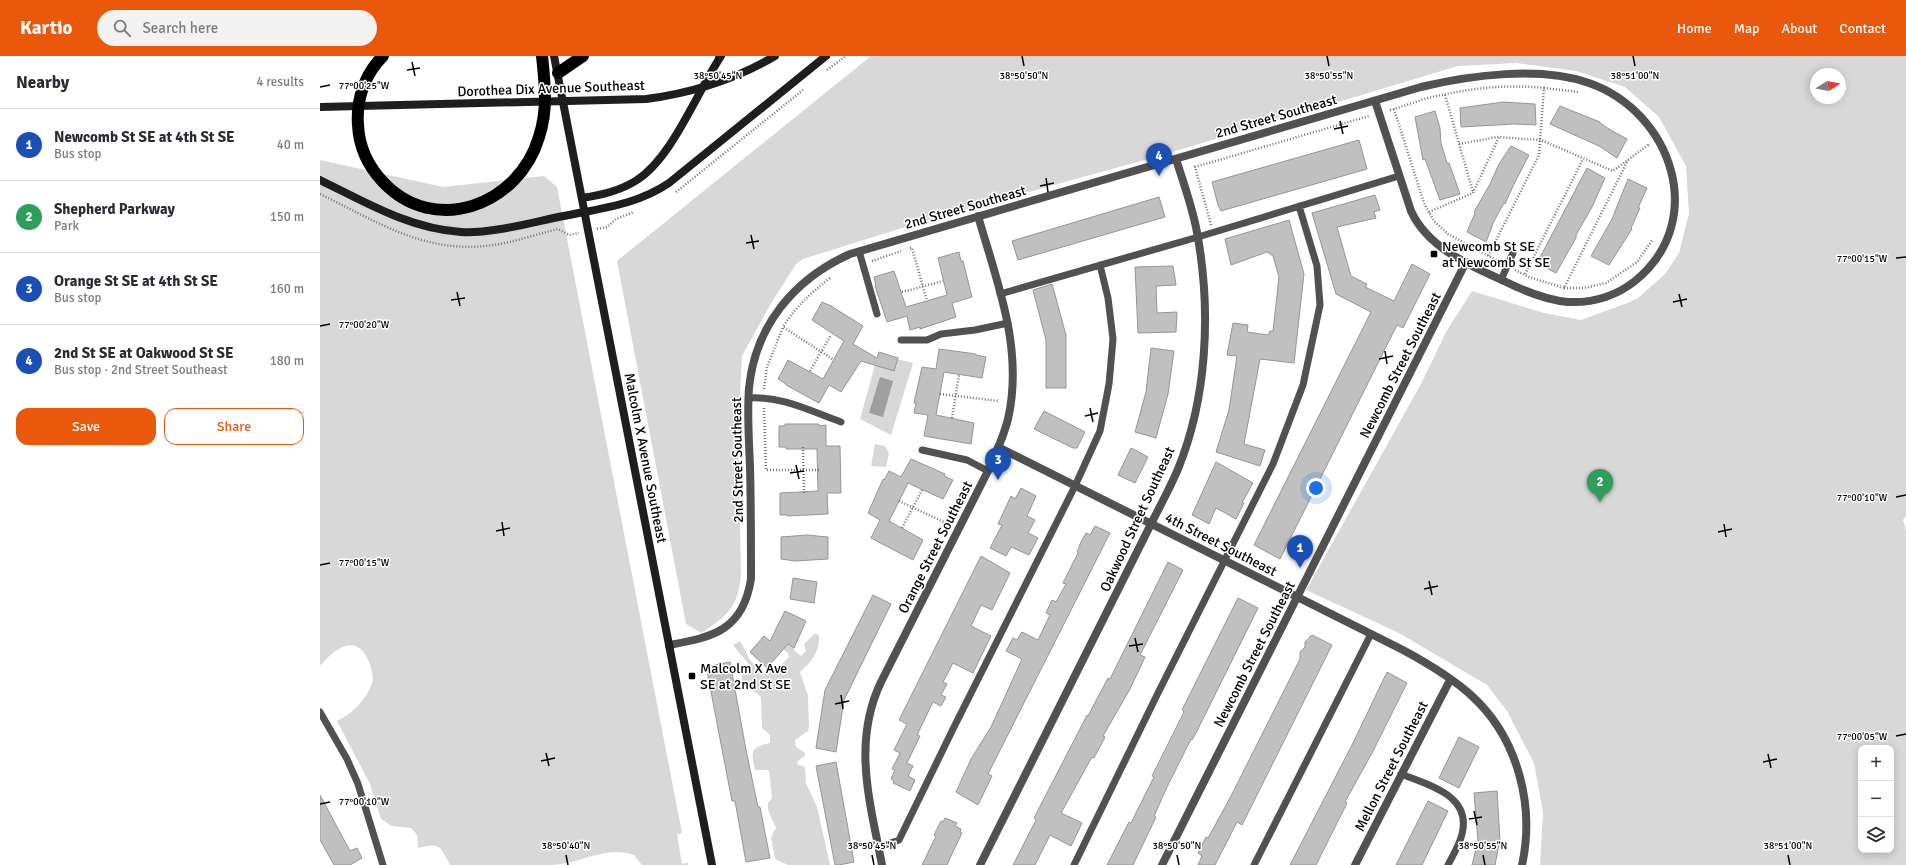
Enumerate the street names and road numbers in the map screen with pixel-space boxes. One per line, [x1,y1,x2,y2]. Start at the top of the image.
street label: Dorothea Dix Avenue Southeast [457,77,645,100]
street label: 2nd Street Southeast [1213,91,1339,142]
street label: 2nd Street Southeast [902,182,1028,233]
street label: Newcomb Street Southeast [1356,289,1445,441]
street label: Malcolm X Avenue Southeast [621,372,670,545]
street label: 2nd Street Southeast [728,397,747,523]
street label: Oakwood Street Southeast [1096,444,1179,594]
street label: Orange Street Southeast [895,478,976,616]
street label: 4th Street Southeast [1162,509,1280,580]
street label: Newcomb Street Southeast [1210,578,1299,730]
street label: Mellon Street Southeast [1351,698,1432,834]

